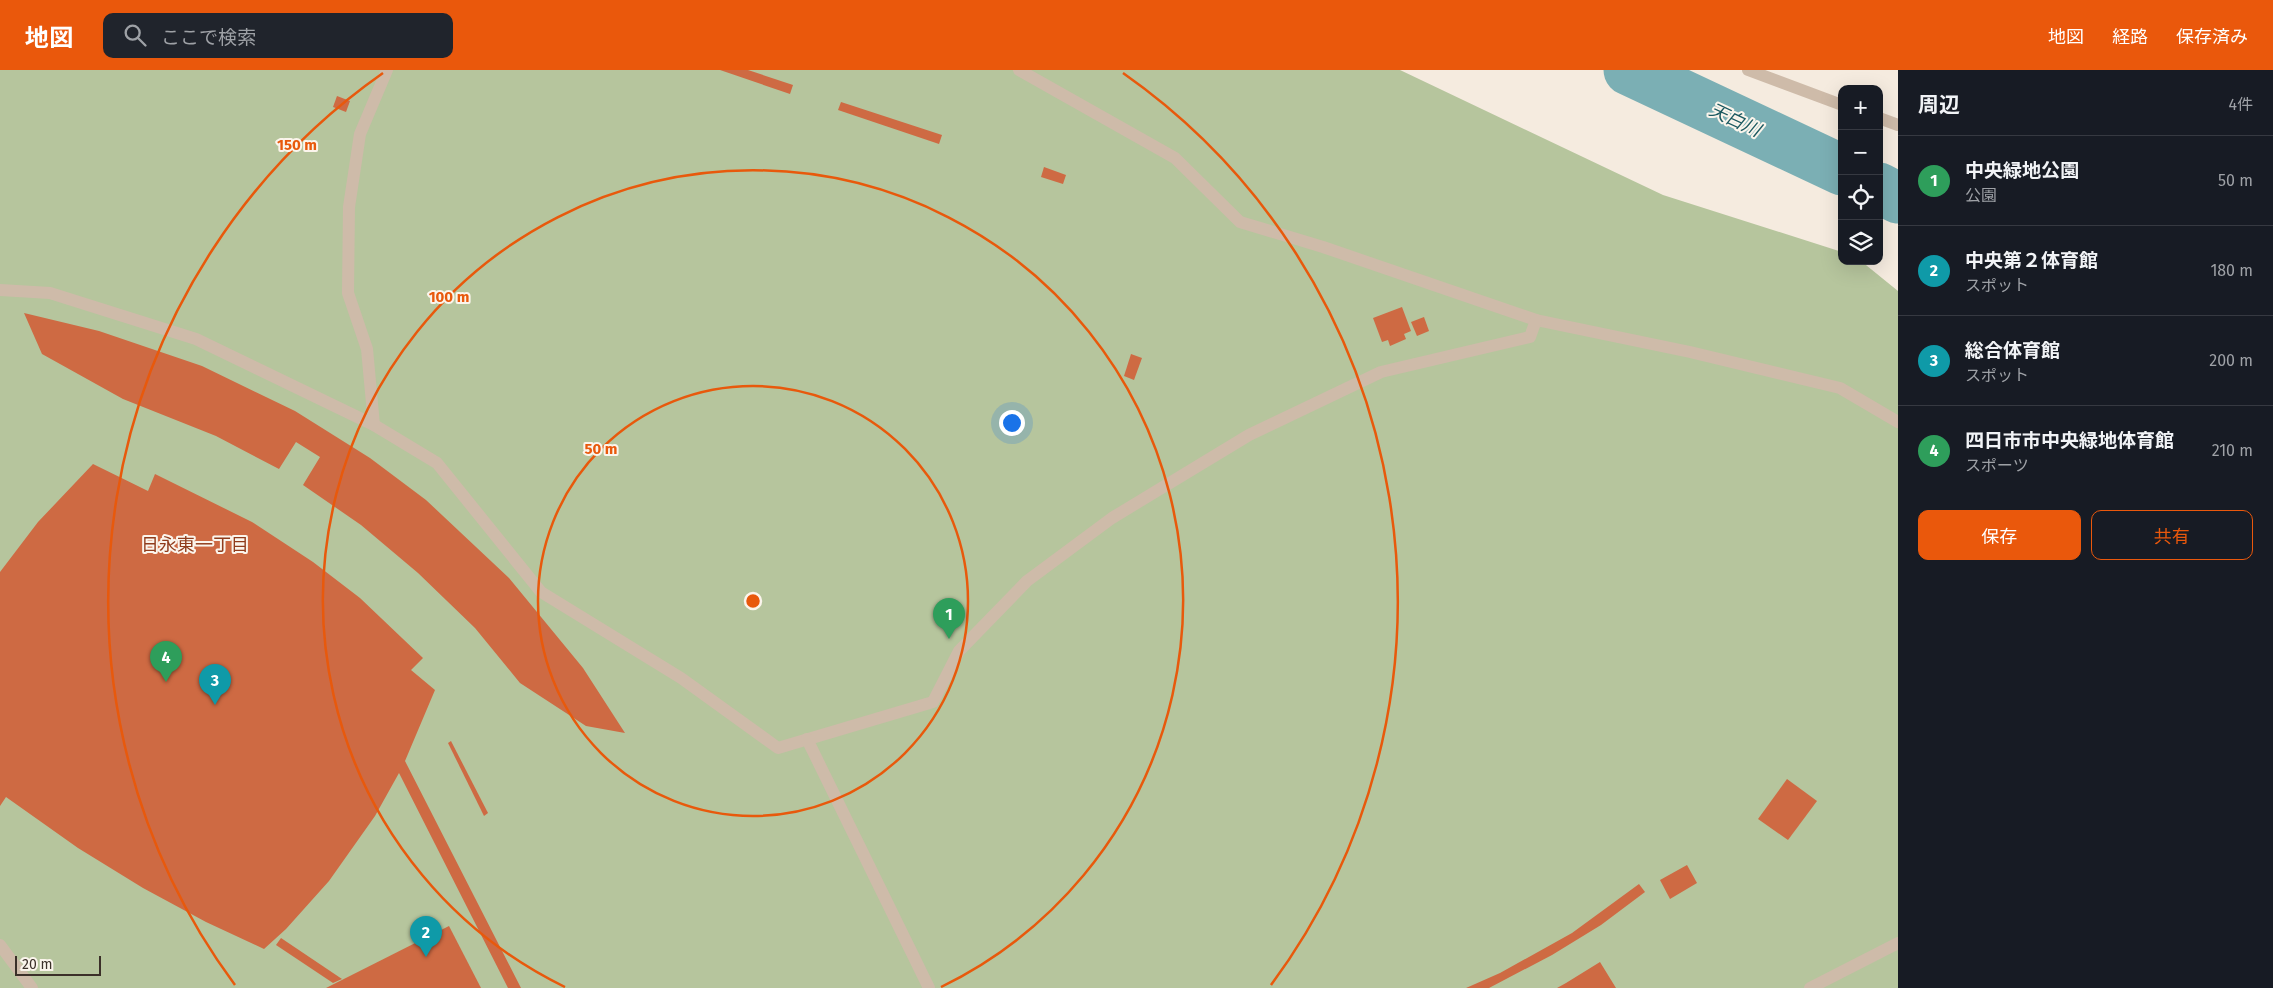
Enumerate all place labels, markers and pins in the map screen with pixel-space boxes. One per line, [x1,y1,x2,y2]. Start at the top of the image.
centre of rings [744,592,762,610]
pin: 1 [933,598,965,639]
pin: 4 [150,641,182,682]
pin: 3 [199,664,231,705]
pin: 2 [410,916,442,957]

